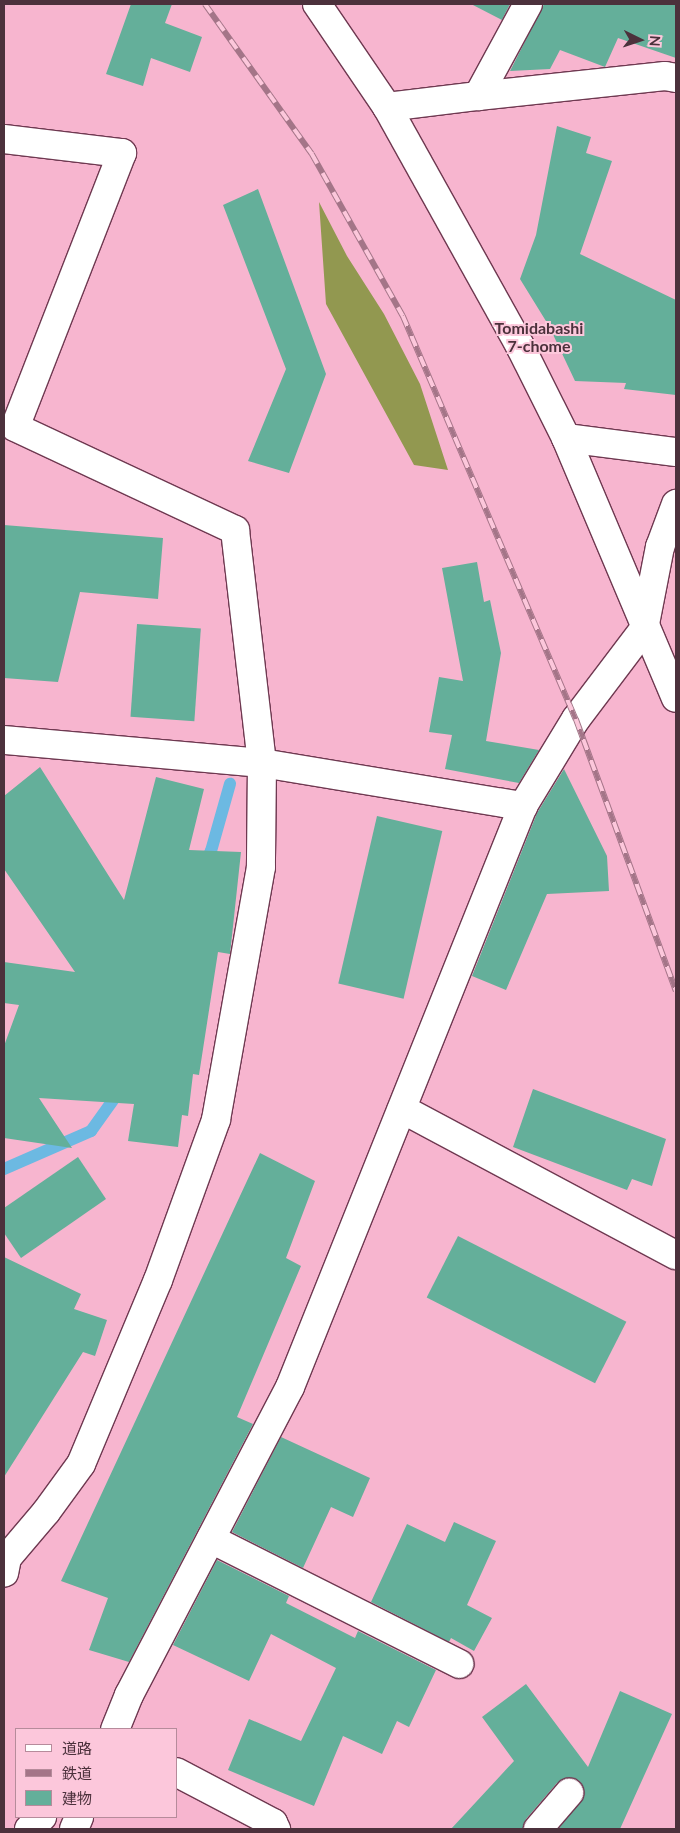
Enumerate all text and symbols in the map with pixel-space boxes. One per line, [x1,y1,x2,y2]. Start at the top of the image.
north arrow [615,15,665,65]
text: N [647,35,664,47]
district label: Tomidabashi 7-chome [495,318,583,356]
legend [15,1728,178,1818]
text: 道路 [62,1739,92,1757]
text: 鉄道 [62,1764,92,1782]
text: 建物 [62,1789,92,1807]

